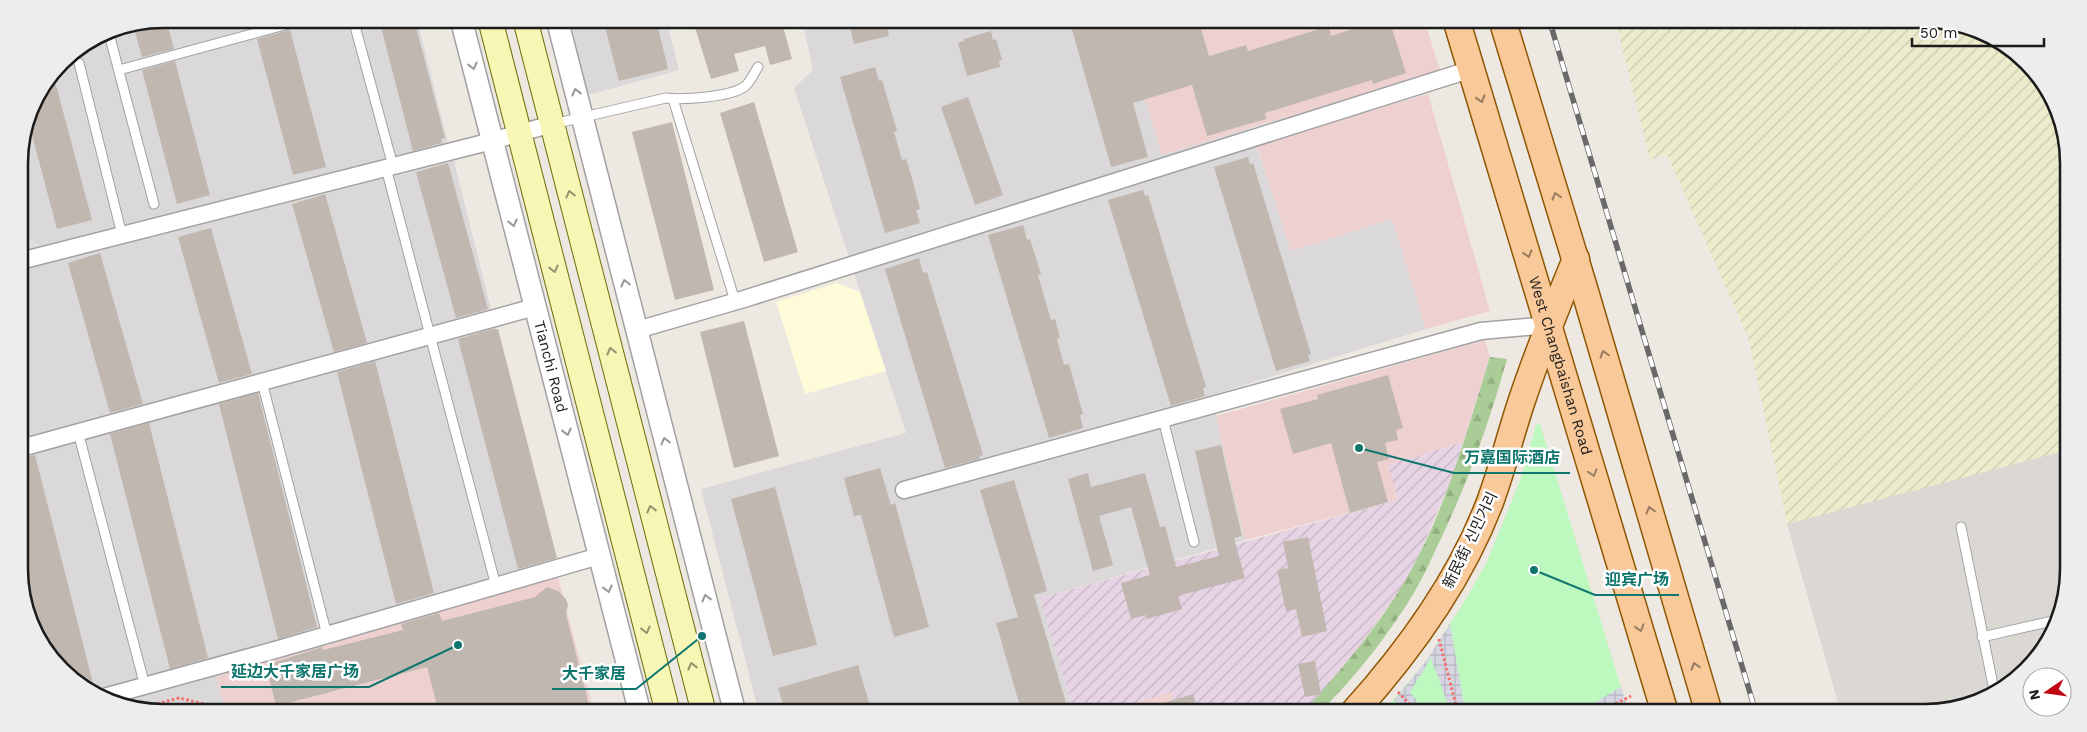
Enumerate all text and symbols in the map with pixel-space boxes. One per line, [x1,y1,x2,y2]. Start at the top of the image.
scale bar [1912,15,2044,47]
text: 50 m [1920,24,1957,42]
one-way arrow [467,61,478,70]
one-way arrow [571,88,582,96]
one-way arrow [1475,94,1485,103]
one-way arrow [566,190,576,198]
one-way arrow [1552,192,1562,201]
one-way arrow [508,219,518,227]
one-way arrow [1522,250,1532,258]
one-way arrow [548,265,559,274]
street label: West Changbaishan Road [1525,274,1596,457]
one-way arrow [620,279,631,288]
street label: Tianchi Road [530,319,571,414]
one-way arrow [606,347,617,356]
one-way arrow [1599,351,1609,359]
one-way arrow [561,427,572,436]
one-way arrow [661,437,671,445]
callout: 万嘉国际酒店 [1454,442,1570,473]
text: 万嘉国际酒店 [1464,448,1560,467]
one-way arrow [1588,468,1598,476]
street label: 新民街 신민거리 [1439,489,1501,591]
one-way arrow [647,505,657,513]
one-way arrow [1645,507,1655,515]
callout: 迎宾广场 [1595,564,1679,595]
text: 迎宾广场 [1605,570,1669,589]
one-way arrow [602,584,612,592]
one-way arrow [701,595,711,603]
one-way arrow [1634,624,1644,632]
one-way arrow [641,626,651,634]
callout: 延边大千家居广场 [221,656,369,687]
callout: 大千家居 [552,658,636,689]
one-way arrow [687,661,698,670]
text: 延边大千家居广场 [231,662,359,681]
one-way arrow [1691,663,1701,671]
text: 大千家居 [562,664,626,683]
north arrow [2022,667,2072,717]
text: N [2025,688,2043,702]

